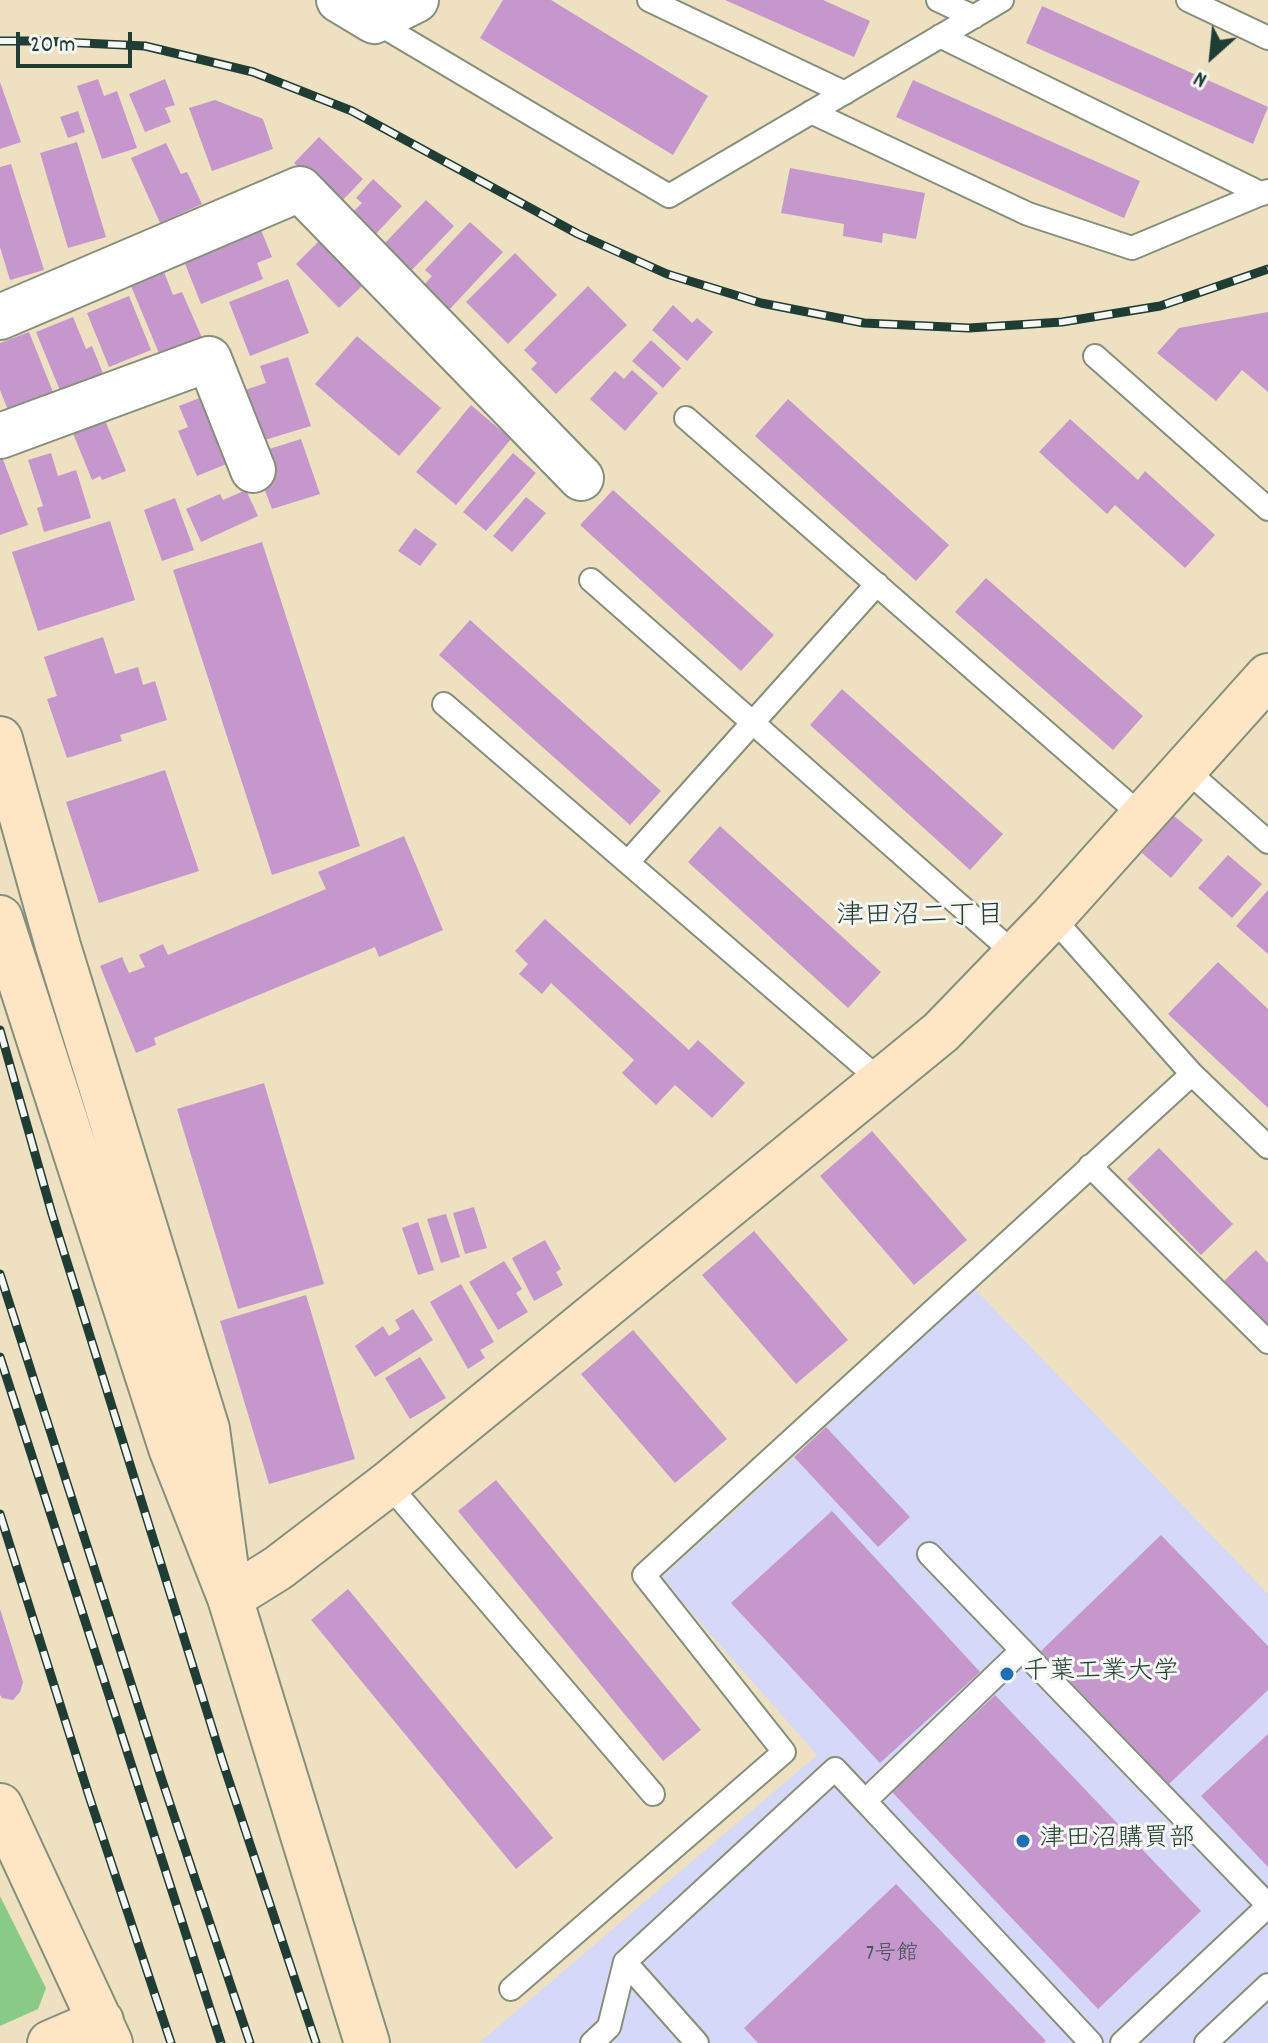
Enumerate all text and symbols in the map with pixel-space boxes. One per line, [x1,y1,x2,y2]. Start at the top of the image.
scale bar [20,16,136,66]
north arrow [1172,16,1252,96]
text: 20 m [30,29,76,63]
text: N [1189,62,1213,94]
district label: 津田沼二丁目 [836,902,1004,936]
place label: 千葉工業大学 [1023,1658,1179,1690]
marker: 千葉工業大学 [998,1665,1016,1683]
place label: 津田沼購買部 [1039,1825,1195,1857]
marker: 津田沼購買部 [1014,1832,1032,1850]
house number: 7号館 [866,1943,918,1969]

